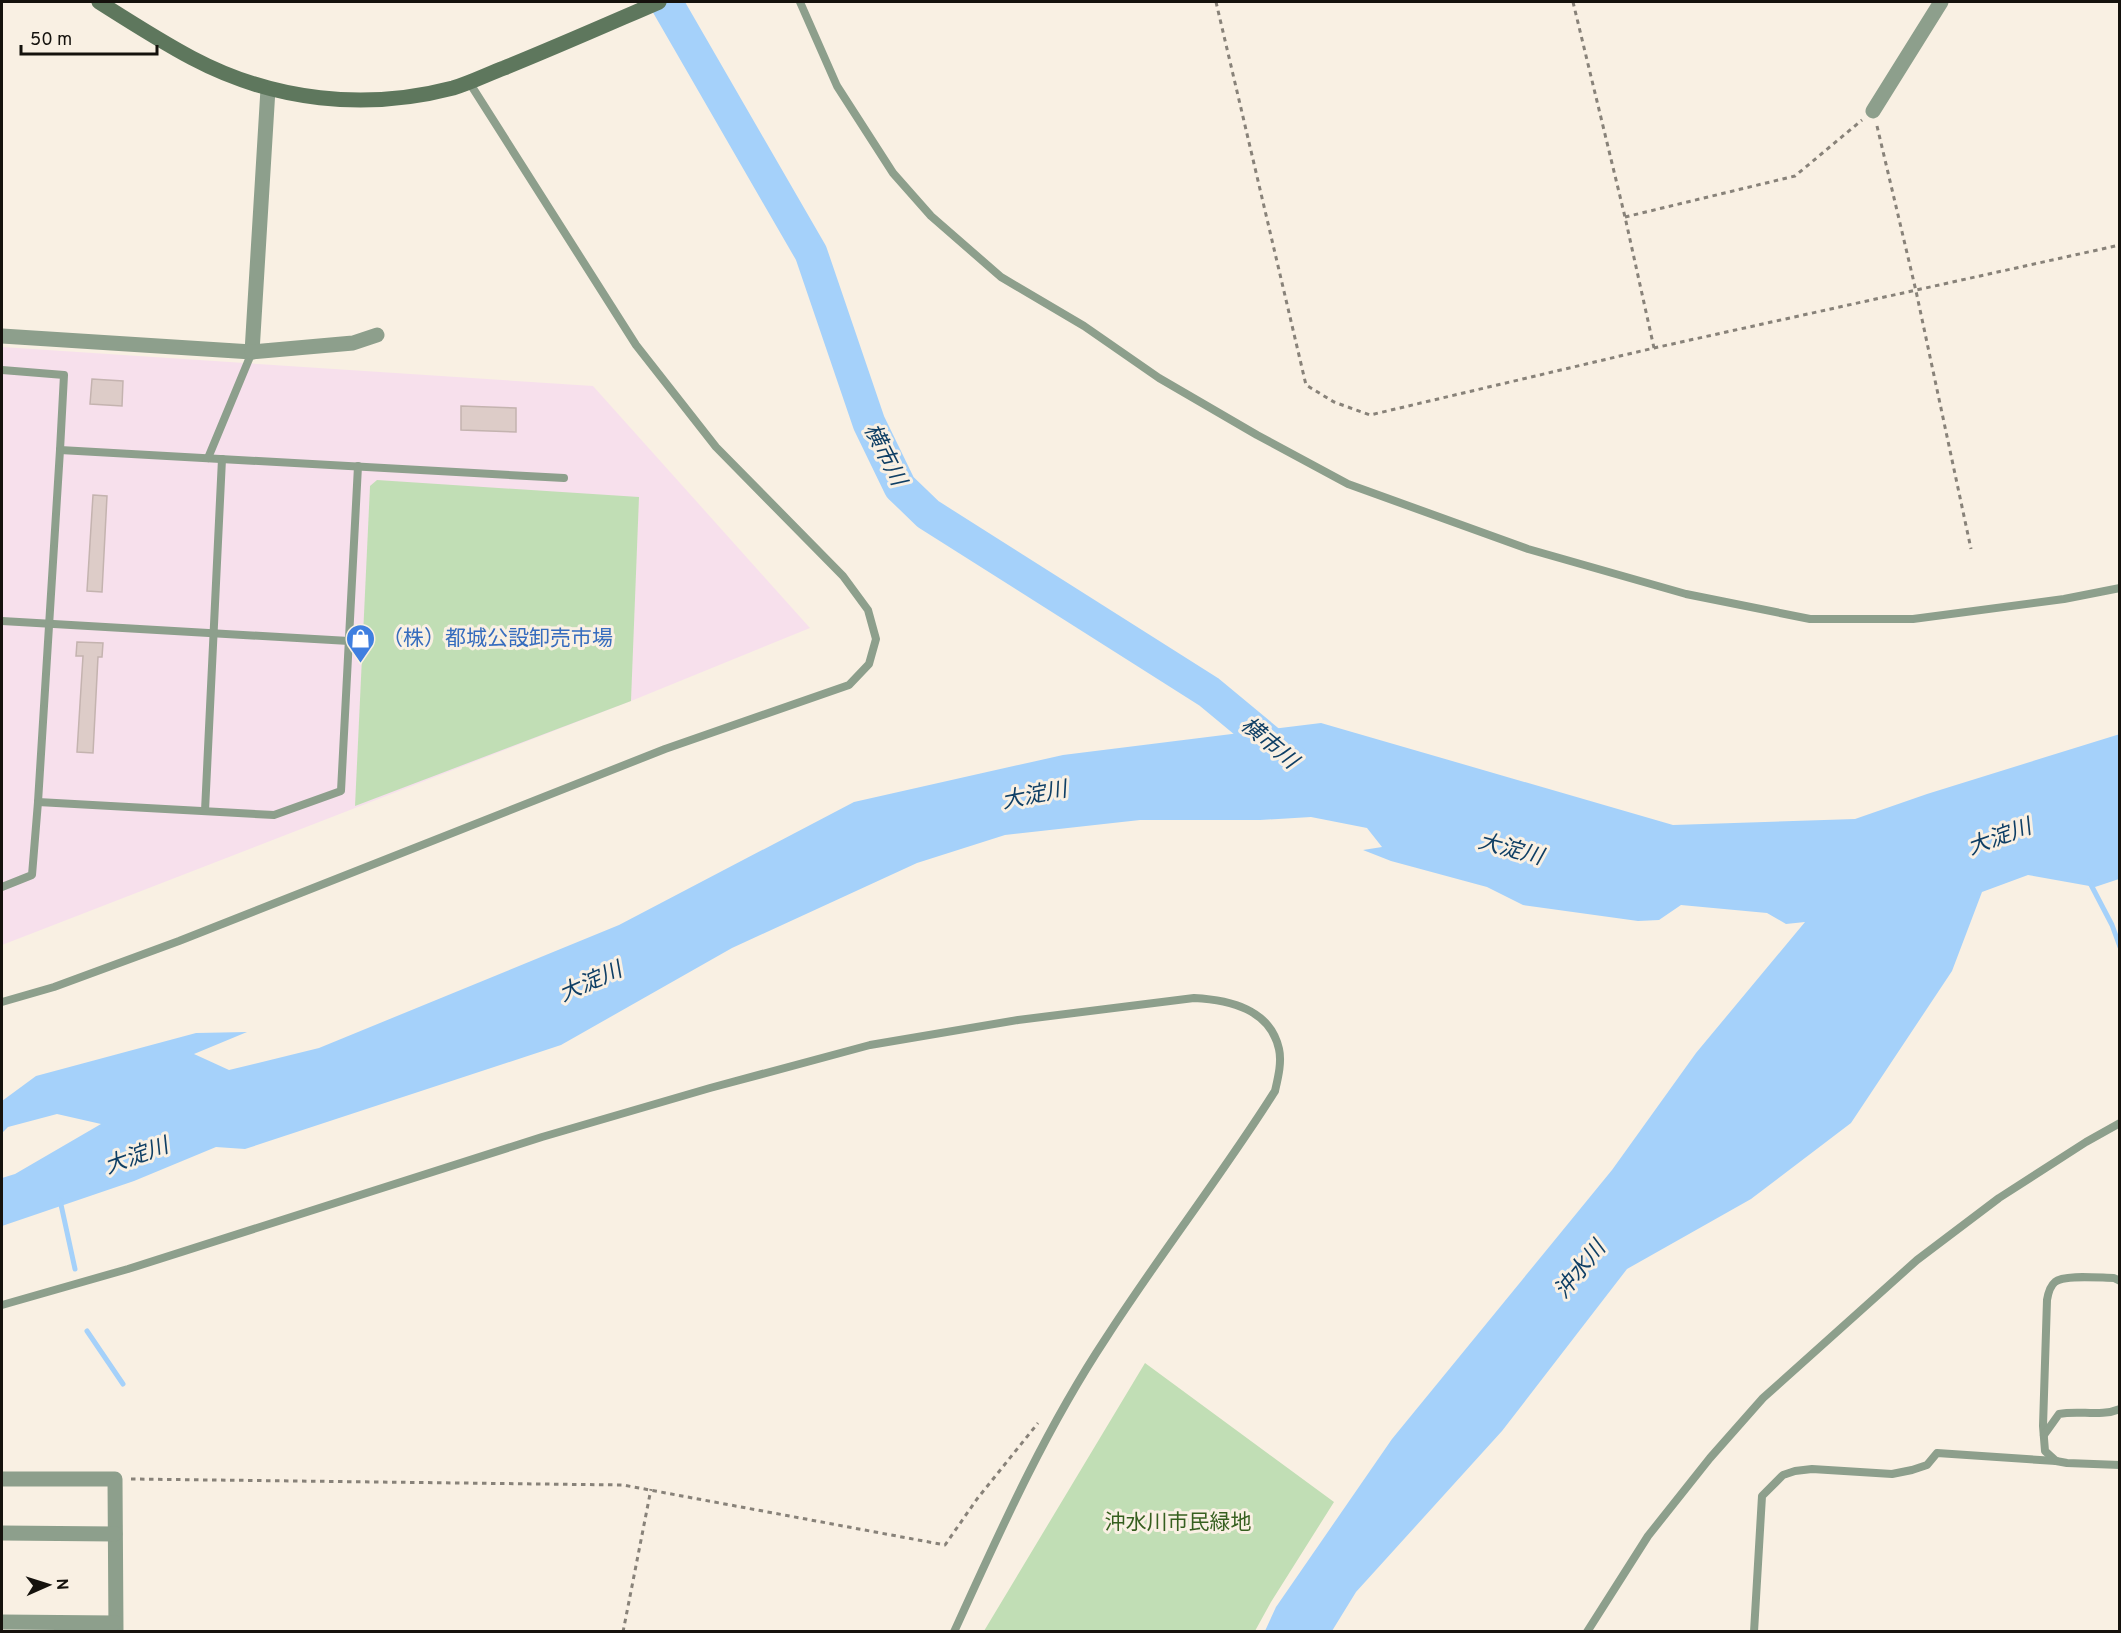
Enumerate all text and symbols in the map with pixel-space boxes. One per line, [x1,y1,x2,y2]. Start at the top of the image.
scale bar [21,18,158,56]
text: 50 m [30,29,72,52]
water label: 横市川 [857,420,912,492]
shop icon: （株）都城公設卸売市場 [345,622,377,664]
place label: （株）都城公設卸売市場 [382,626,613,653]
water label: 横市川 [1234,712,1304,777]
water label: 大淀川 [999,777,1071,816]
water label: 大淀川 [1964,814,2037,862]
water label: 大淀川 [1475,829,1548,873]
water label: 大淀川 [555,957,628,1009]
water label: 大淀川 [101,1133,174,1181]
water label: 沖水川 [1550,1235,1613,1305]
park label: 沖水川市民緑地 [1105,1510,1252,1537]
north arrow [18,1555,78,1615]
text: N [51,1578,71,1591]

